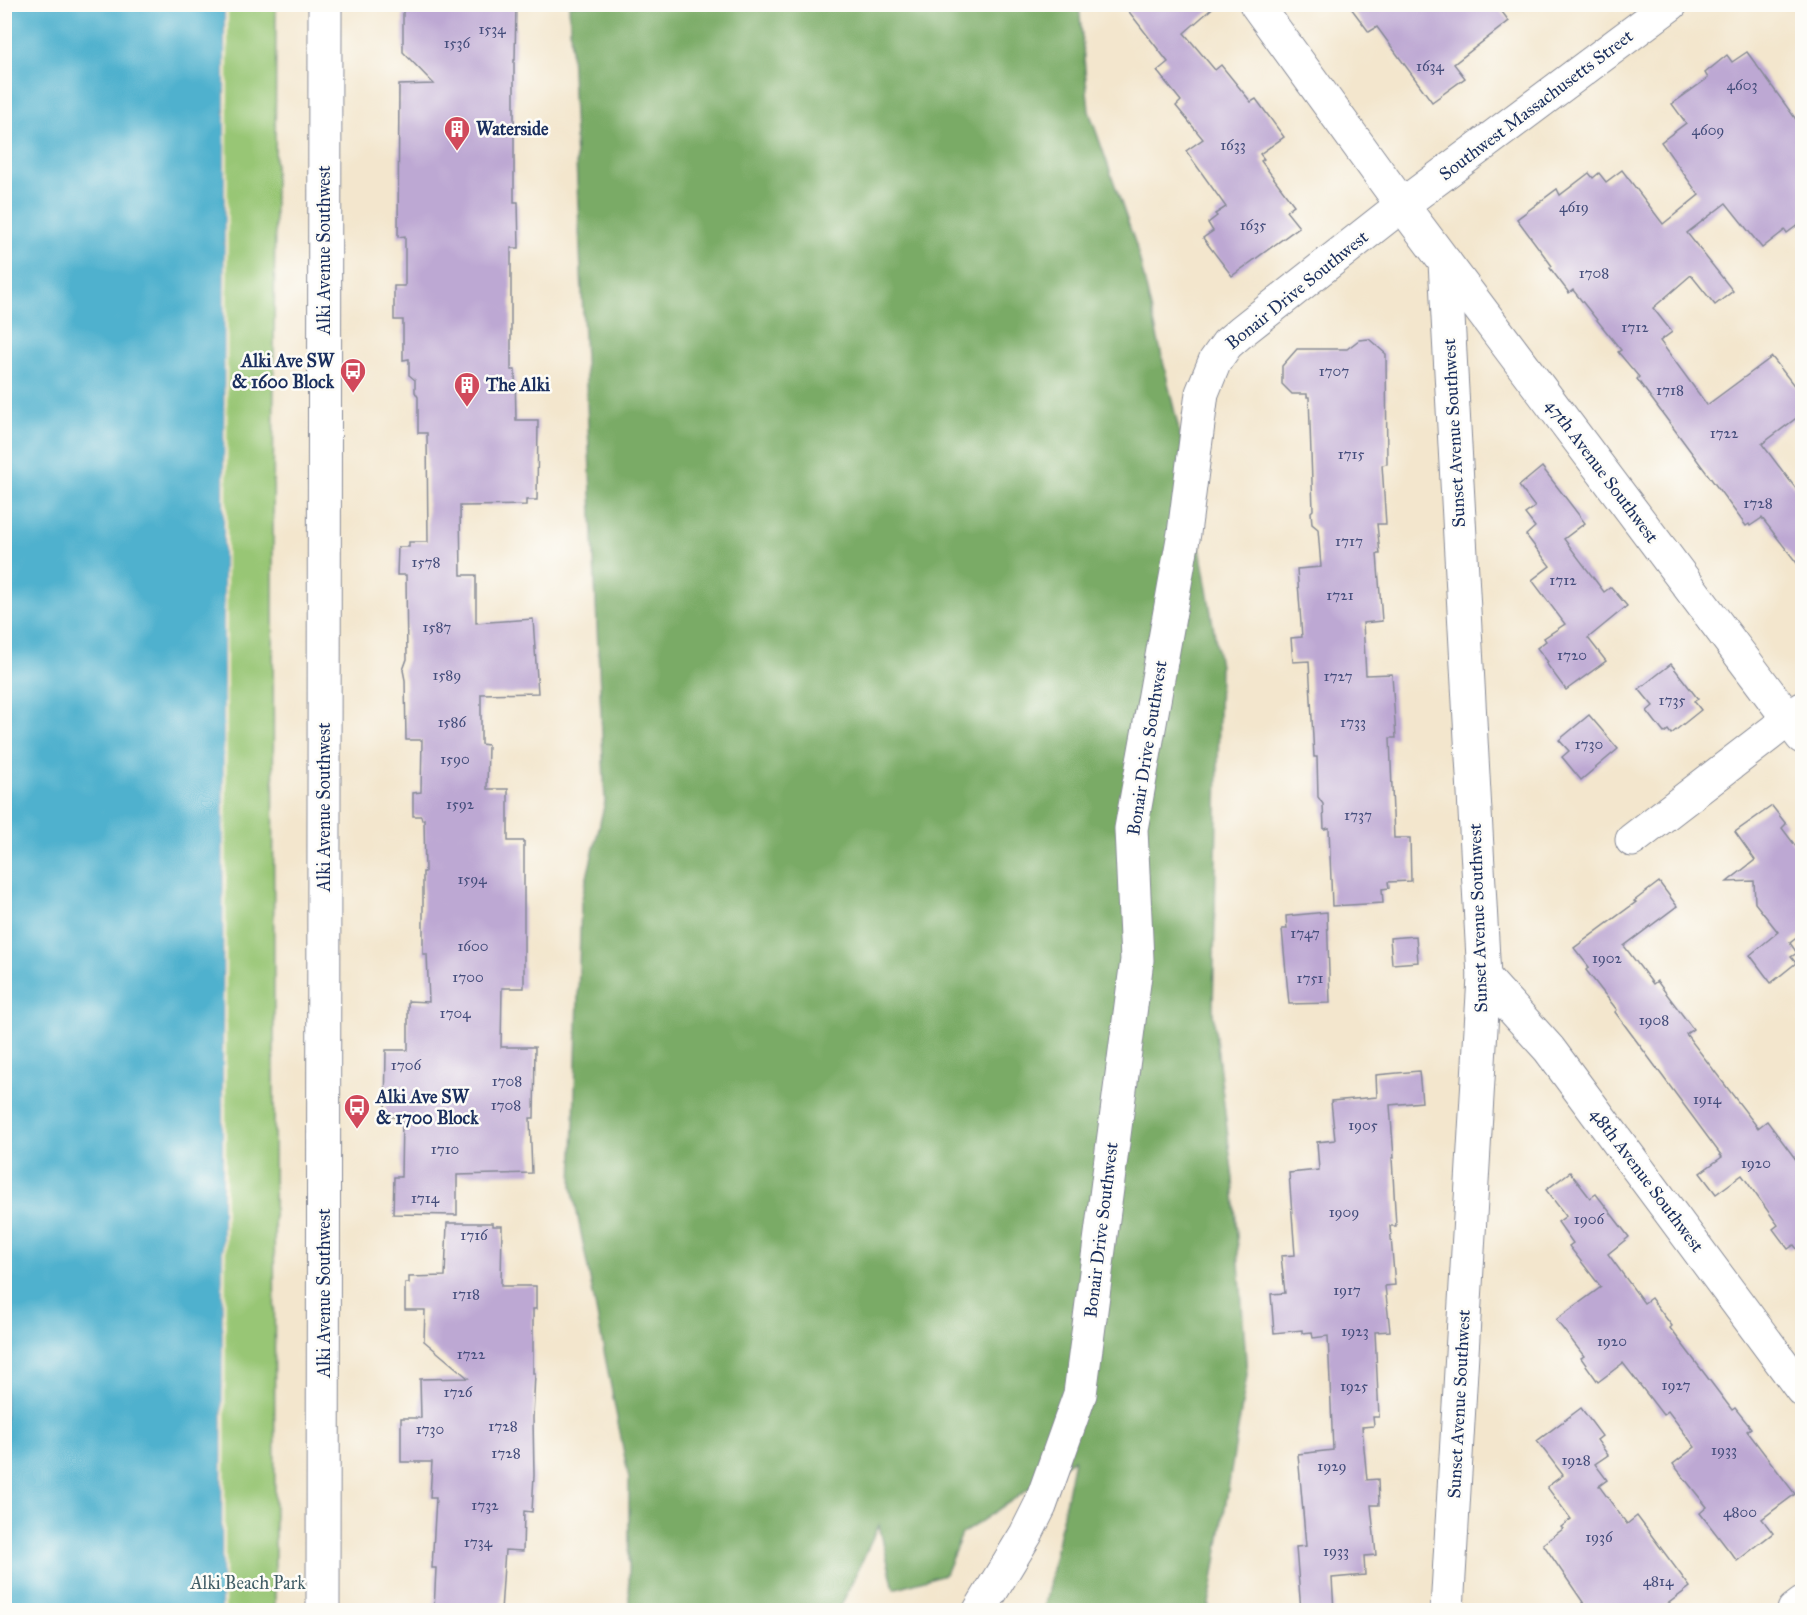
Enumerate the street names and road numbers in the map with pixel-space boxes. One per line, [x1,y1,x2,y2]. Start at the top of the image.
street label: Southwest Massachusetts Street [1435,24,1638,185]
street label: Alki Avenue Southwest [313,165,335,336]
street label: Bonair Drive Southwest [1221,225,1373,354]
street label: Sunset Avenue Southwest [1438,337,1470,528]
street label: 47th Avenue Southwest [1541,395,1664,548]
street label: Bonair Drive Southwest [1122,658,1172,837]
street label: Alki Avenue Southwest [313,722,335,893]
street label: Sunset Avenue Southwest [1464,822,1492,1013]
street label: 48th Avenue Southwest [1585,1103,1709,1257]
street label: Bonair Drive Southwest [1079,1140,1123,1319]
street label: Alki Avenue Southwest [313,1208,335,1379]
street label: Sunset Avenue Southwest [1443,1308,1475,1499]

